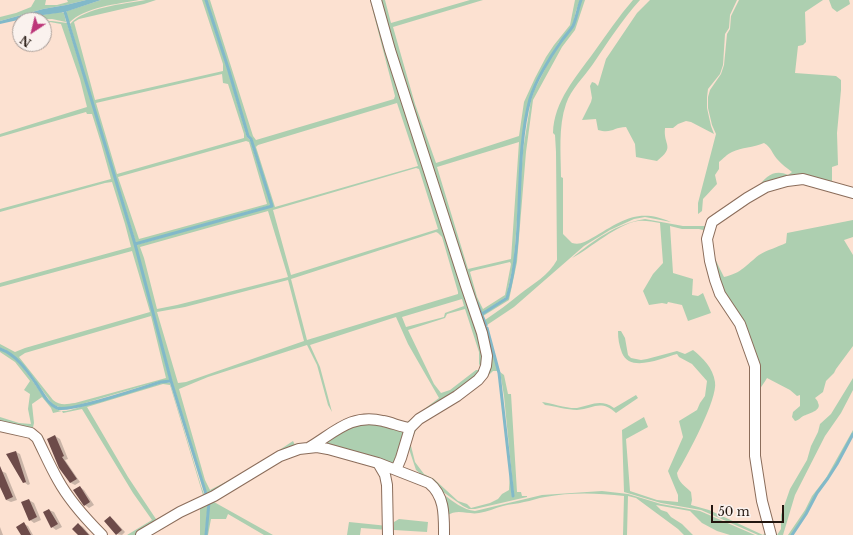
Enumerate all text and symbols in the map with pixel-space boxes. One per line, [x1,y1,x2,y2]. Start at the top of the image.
north arrow [12,12,52,52]
text: N [17,32,34,50]
scale bar [713,497,786,523]
text: 50 m [718,504,750,519]

